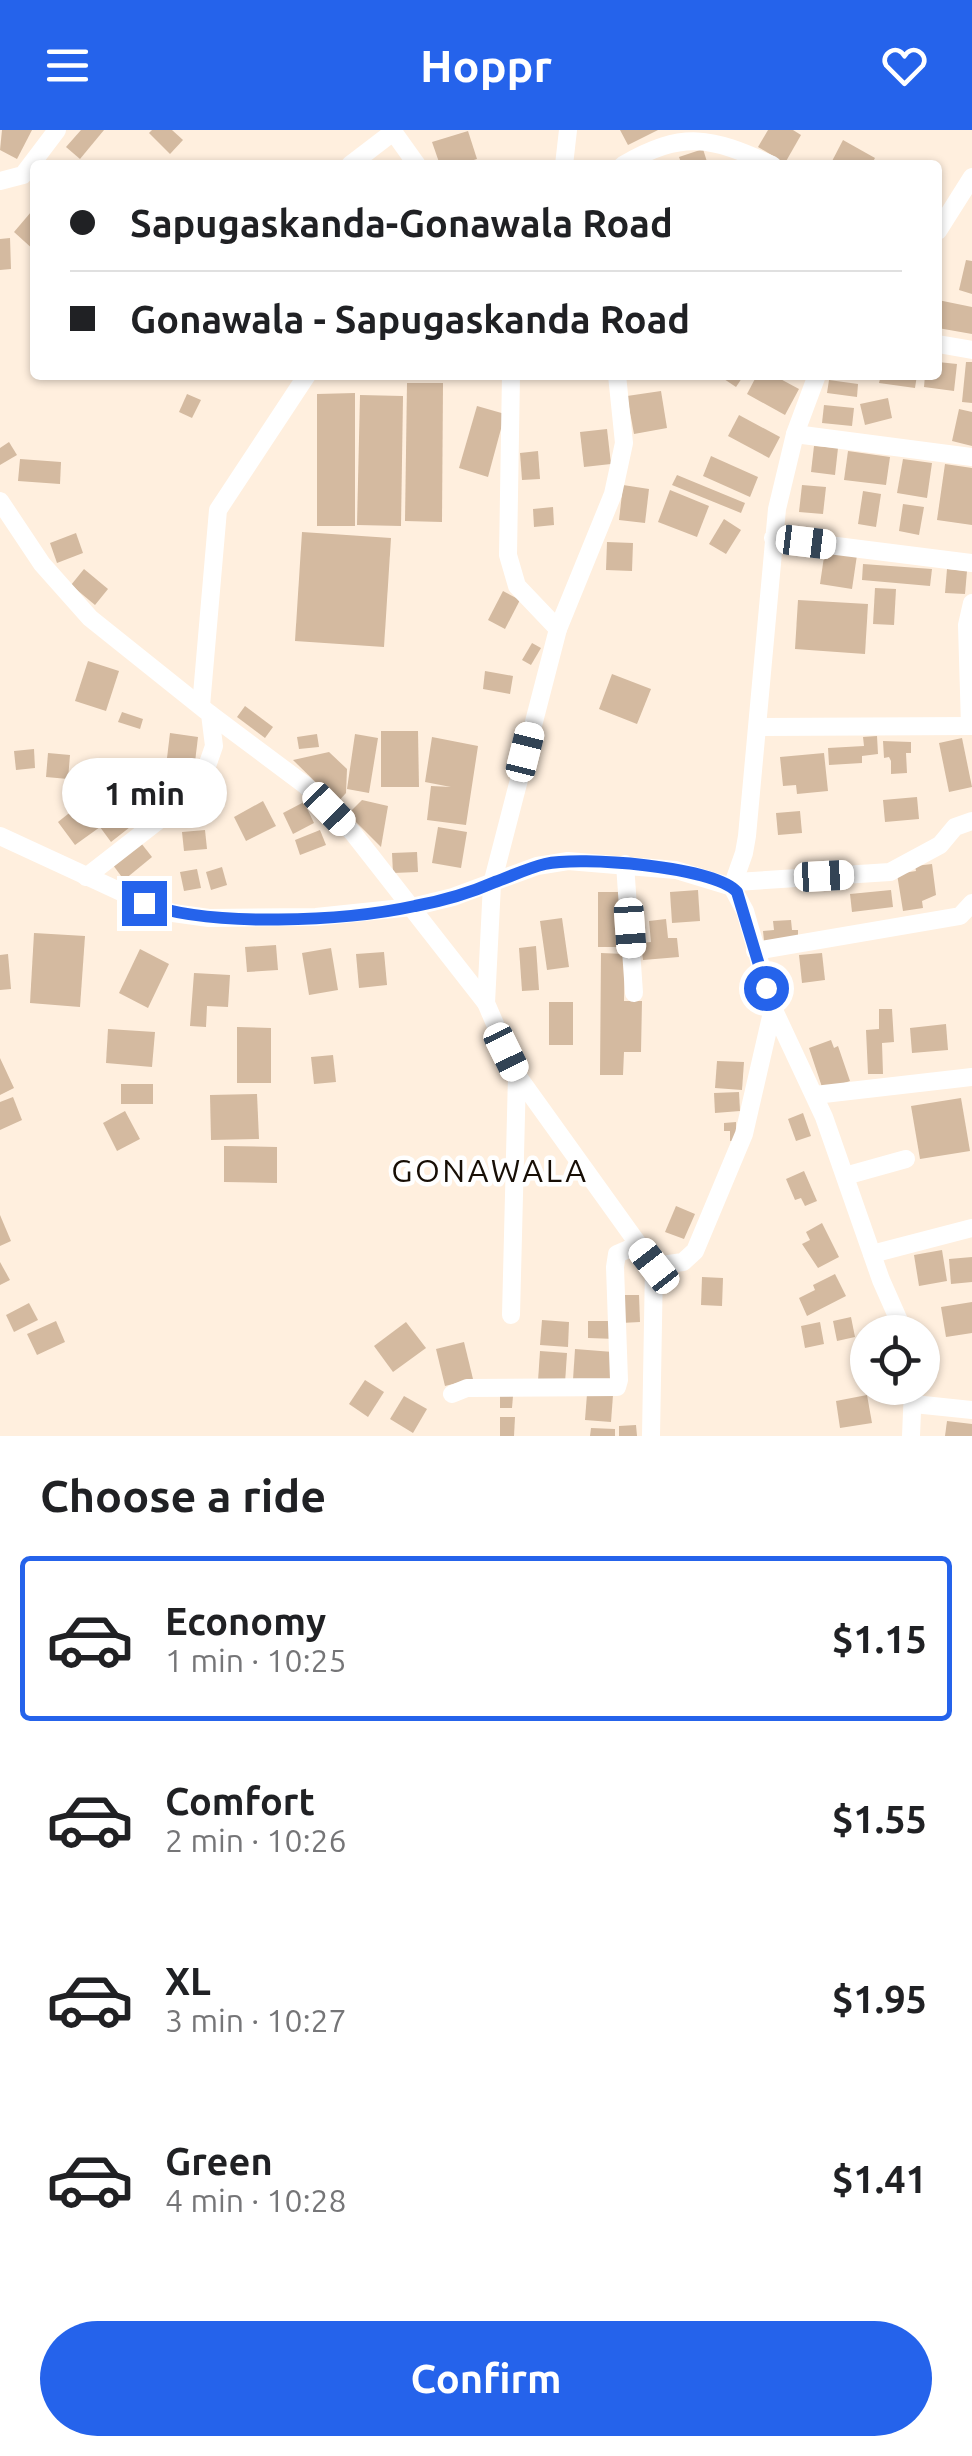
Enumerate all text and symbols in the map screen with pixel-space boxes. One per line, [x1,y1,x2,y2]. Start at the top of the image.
icon: menu [40,38,95,93]
icon: heart [877,38,932,93]
text: Hoppr [420,40,552,91]
text: Sapugaskanda-Gonawala Road [130,202,673,244]
text: Gonawala - Sapugaskanda Road [130,298,690,340]
car [774,523,838,561]
car [503,719,547,785]
callout: 1 min [62,758,226,828]
text: 1 min [104,775,185,811]
car [297,777,361,841]
car [793,859,855,893]
route end [122,881,167,926]
car [613,897,647,959]
route start [744,966,789,1011]
car [479,1018,533,1086]
district label: GONAWALA [391,1152,589,1188]
car [624,1233,684,1299]
map controls [850,1315,940,1405]
button: locate [850,1315,940,1405]
text: Choose a ride [40,1470,326,1521]
icon: car [45,1594,135,1684]
text: Economy [165,1600,326,1642]
text: $1.15 [832,1618,927,1660]
text: 1 min · 10:25 [165,1642,347,1678]
icon: car [45,1774,135,1864]
text: Comfort [165,1780,315,1822]
text: $1.55 [832,1798,927,1840]
text: 2 min · 10:26 [165,1822,347,1858]
icon: car [45,1954,135,2044]
text: XL [165,1960,211,2002]
text: $1.95 [832,1978,927,2020]
text: 3 min · 10:27 [165,2002,347,2038]
icon: car [45,2134,135,2224]
text: Green [165,2140,273,2182]
text: $1.41 [832,2158,927,2200]
text: 4 min · 10:28 [165,2182,347,2218]
button: Confirm [40,2321,932,2436]

